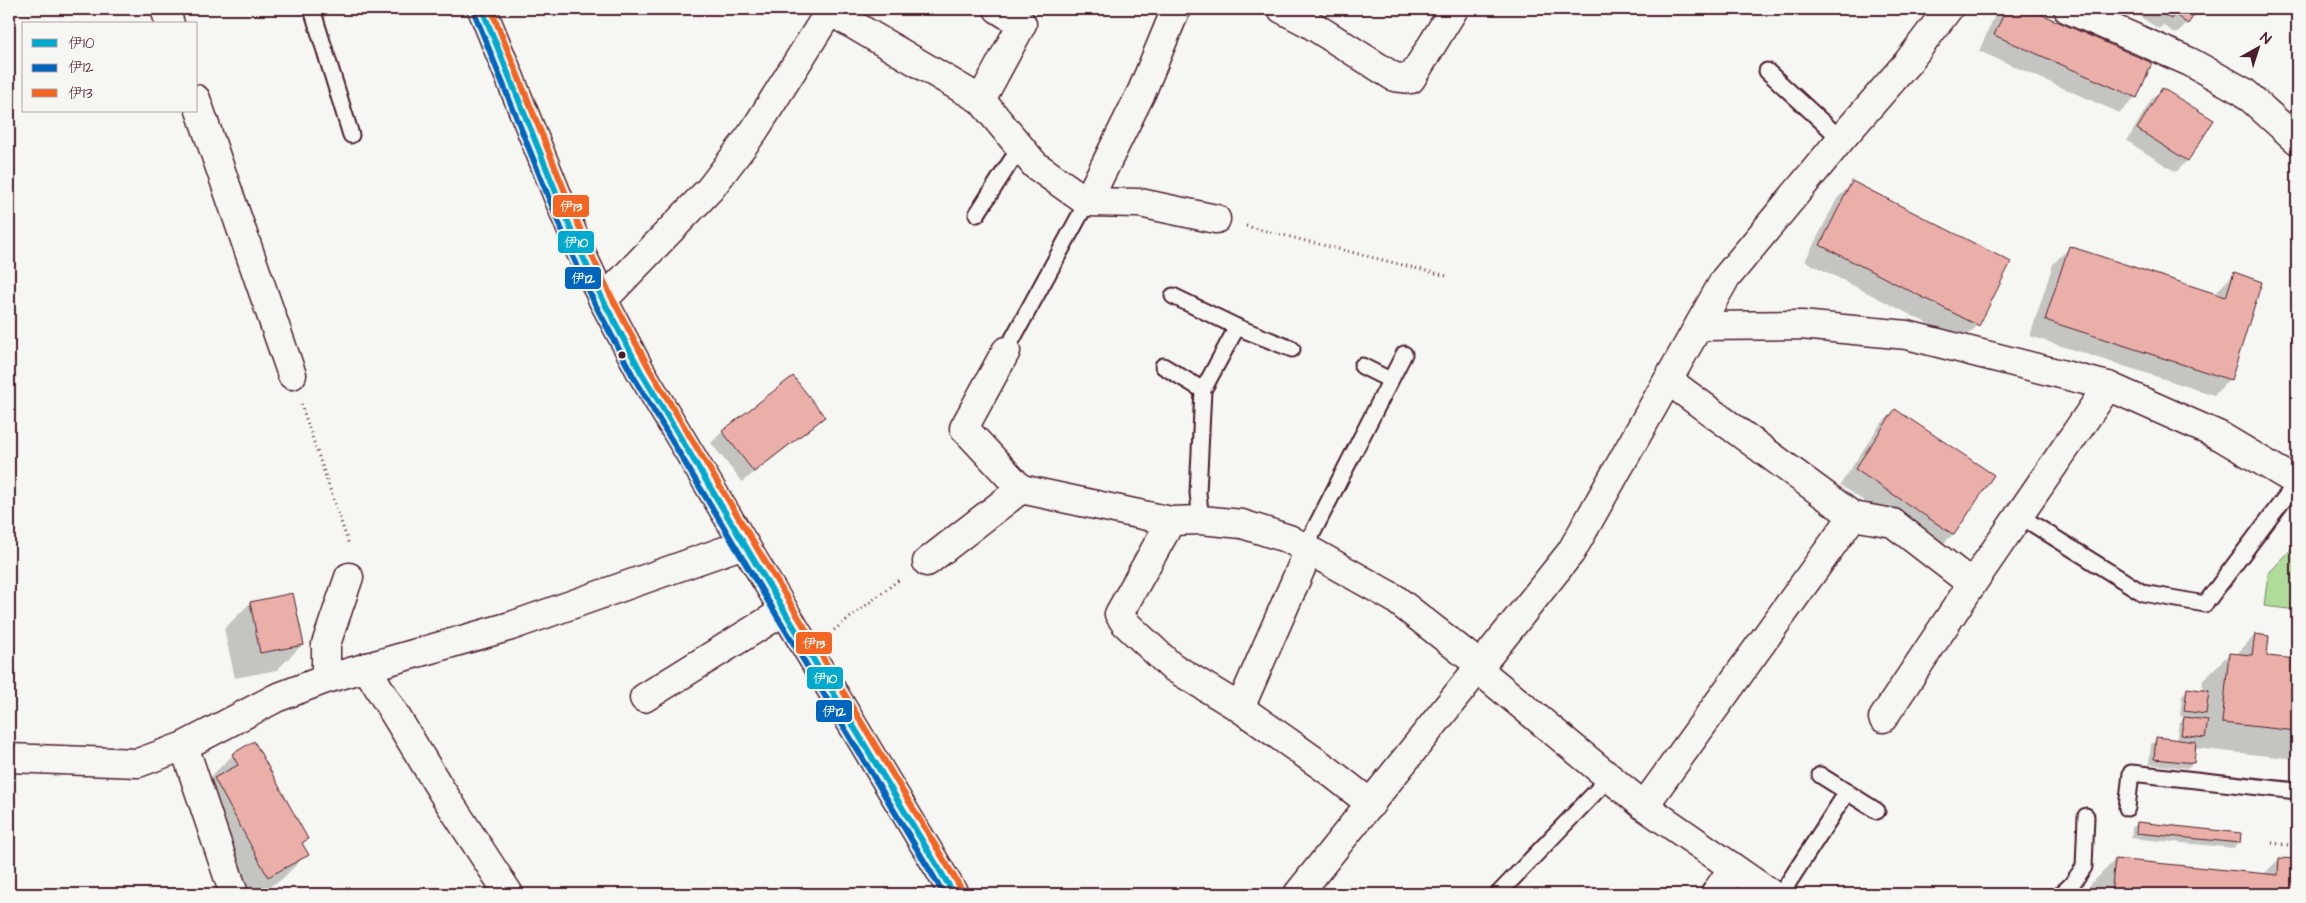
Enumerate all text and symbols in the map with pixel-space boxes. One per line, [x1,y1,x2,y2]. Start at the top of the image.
legend [22,22,198,112]
north arrow [2234,22,2284,72]
text: N [2256,28,2275,49]
text: 伊10 [68,33,95,54]
text: 伊12 [68,57,94,78]
text: 伊13 [68,83,93,104]
line badge: 伊13 [552,194,590,218]
text: 伊13 [560,197,583,217]
line badge: 伊10 [557,230,595,254]
text: 伊10 [564,233,588,253]
line badge: 伊12 [564,266,602,290]
text: 伊12 [571,269,596,289]
unlabelled marker [617,350,627,360]
line badge: 伊13 [795,631,833,655]
text: 伊13 [803,634,826,654]
line badge: 伊10 [806,666,844,690]
text: 伊10 [813,669,837,689]
line badge: 伊12 [815,699,853,723]
text: 伊12 [822,702,847,722]

